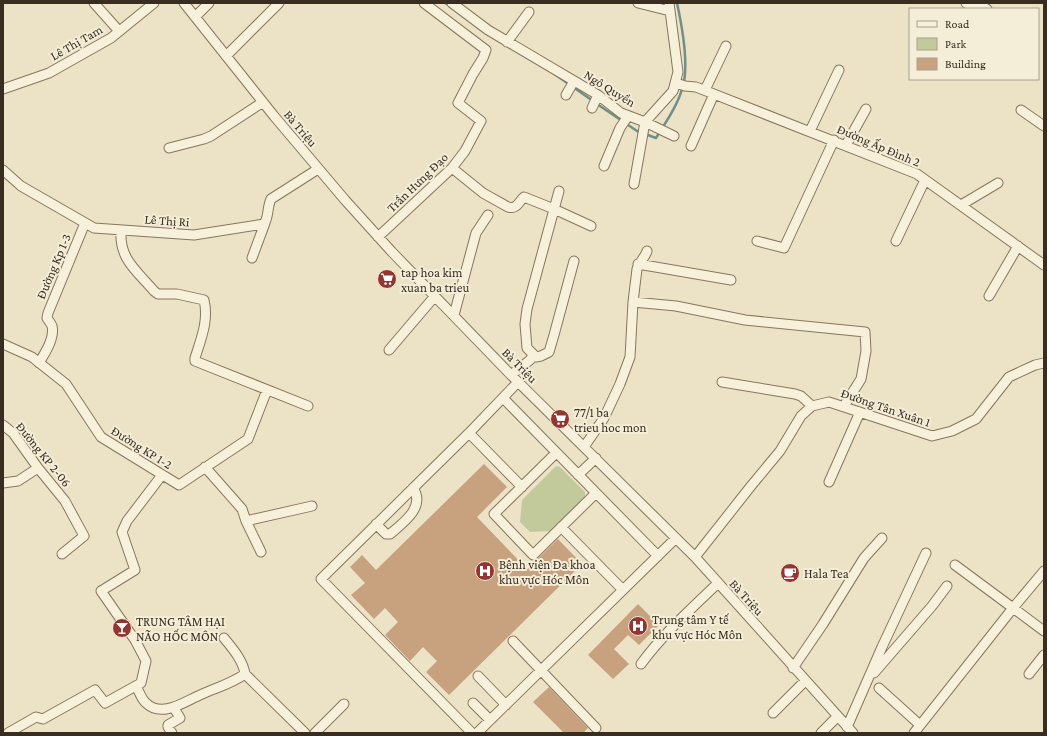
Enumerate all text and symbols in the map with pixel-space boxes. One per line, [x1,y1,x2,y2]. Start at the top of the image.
legend [909,8,1039,80]
text: Road [945,17,970,31]
street label: Lê Thị Tam [48,21,105,63]
text: Park [945,37,967,51]
text: Building [945,57,986,71]
street label: Ngô Quyền [581,67,638,110]
street label: Bà Triệu [281,107,320,150]
street label: Đường Ấp Đình 2 [835,120,923,170]
street label: Trần Hưng Đạo [384,149,451,215]
street label: Lê Thị Ri [144,211,191,230]
street label: Đường Kp 1-3 [33,231,74,301]
place label: tap hoa kim xuan ba trieu [401,265,469,295]
supermarket icon: tap hoa kim xuan ba trieu [376,268,398,290]
street label: Bà Triệu [499,345,540,386]
street label: Đường Tân Xuân 1 [839,385,933,430]
place label: 77/1 ba trieu hoc mon [574,405,647,435]
supermarket icon: 77/1 ba trieu hoc mon [549,408,571,430]
street label: Đường KP 2-06 [13,419,74,490]
street label: Đường KP 1-2 [108,423,175,472]
place label: Bệnh viện Đa khoa khu vực Hóc Môn [499,557,596,587]
hospital icon: Bệnh viện Đa khoa khu vực Hóc Môn [474,560,496,582]
cafe icon: Hala Tea [779,562,801,584]
place label: Hala Tea [804,566,849,581]
street label: Bà Triệu [727,576,767,619]
place label: Trung tâm Y tế khu vực Hóc Môn [652,612,742,642]
place label: TRUNG TÂM HẠI NÃO HỐC MÔN [136,614,225,644]
hospital icon: Trung tâm Y tế khu vực Hóc Môn [627,615,649,637]
bar icon: TRUNG TÂM HẠI NÃO HỐC MÔN [111,617,133,639]

